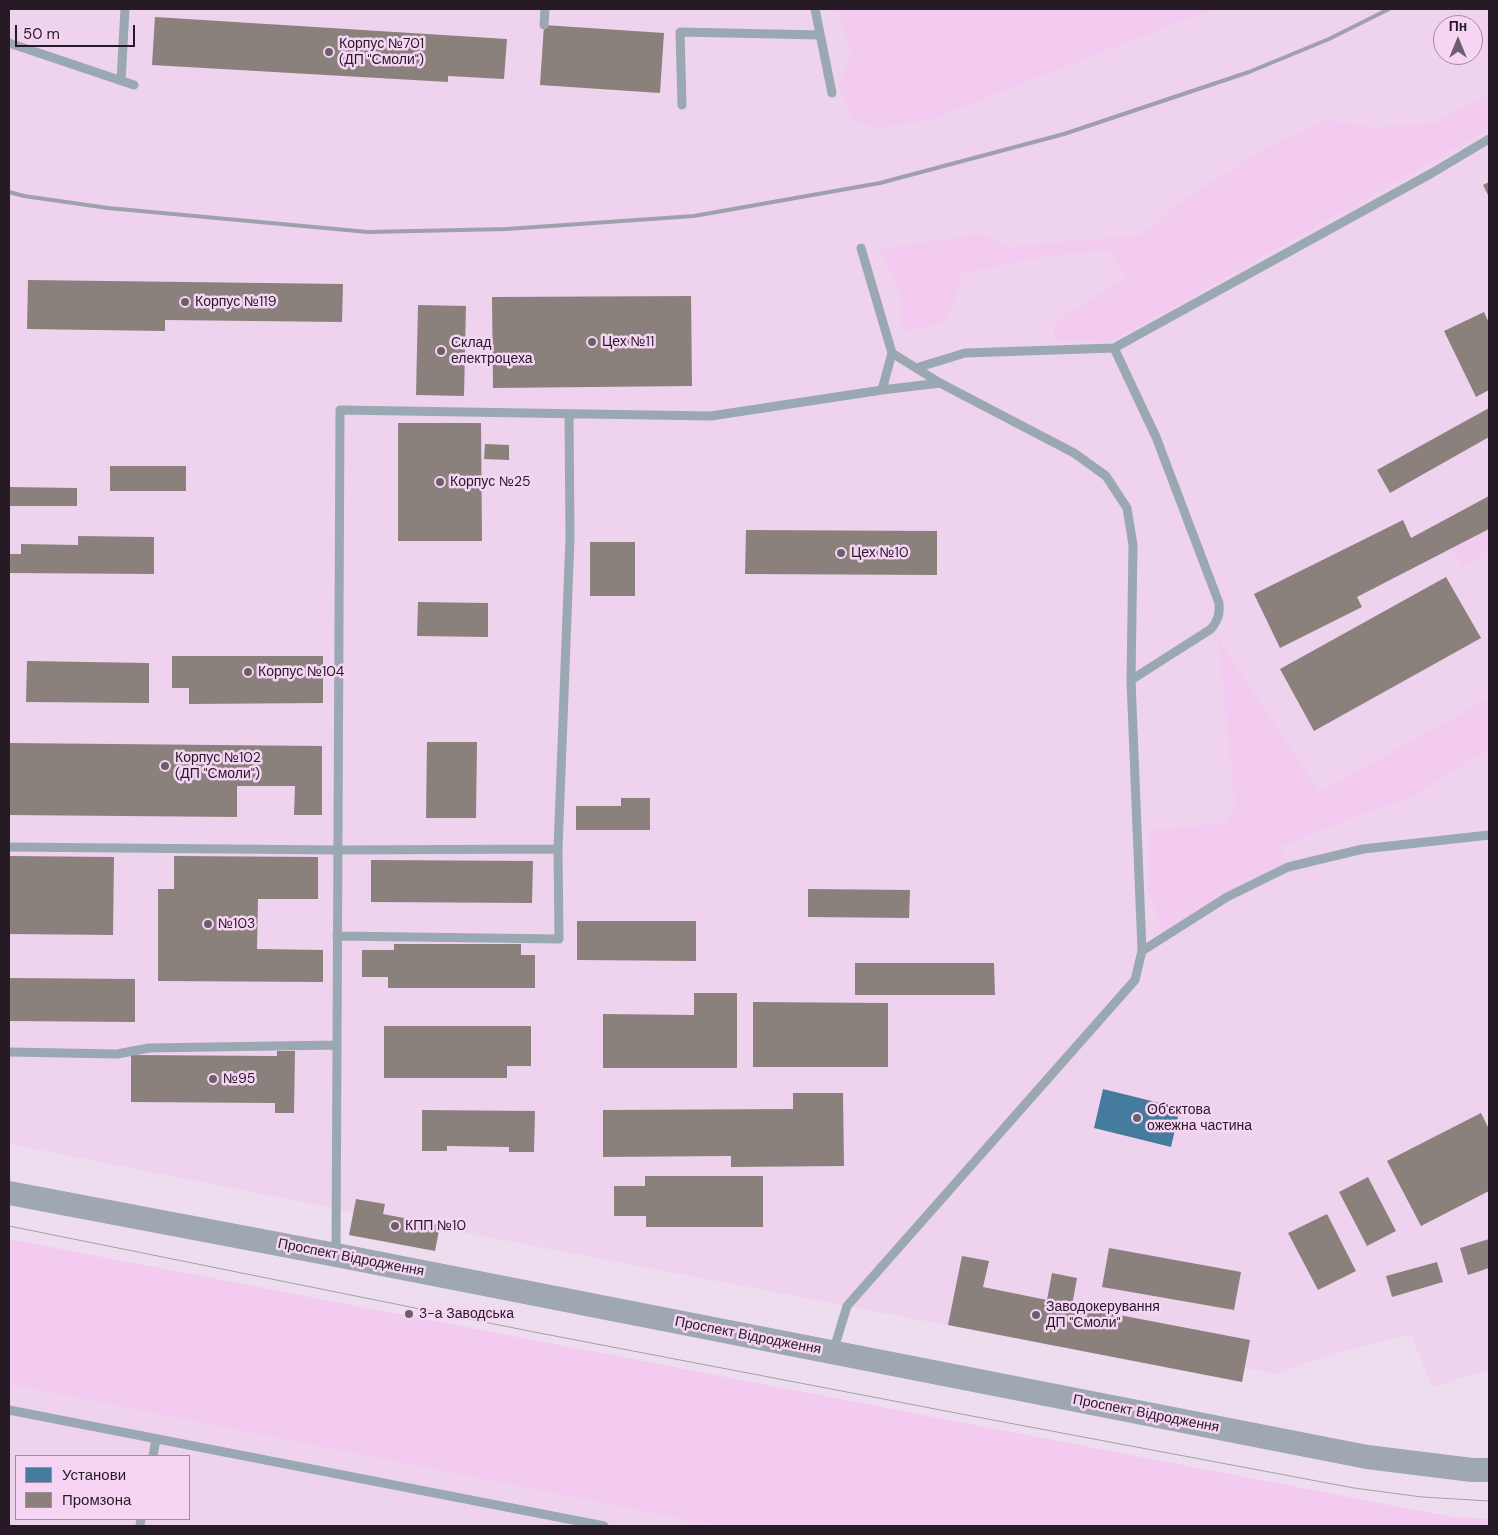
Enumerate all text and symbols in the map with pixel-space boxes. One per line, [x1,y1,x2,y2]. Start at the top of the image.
scale bar [18,15,138,47]
north arrow [1433,15,1483,65]
text: Пн [1449,17,1467,35]
text: 50 m [23,24,60,44]
place label: Корпус №701 (ДП "Смоли") [339,36,424,68]
marker: Корпус №701 (ДП "Смоли") [323,46,335,58]
place label: Корпус №119 [195,294,276,310]
marker: Корпус №119 [179,296,191,308]
place label: Цех №11 [602,334,654,350]
place label: Склад електроцеха [451,335,533,368]
marker: Цех №11 [586,336,598,348]
marker: Склад електроцеха [435,345,447,357]
place label: Корпус №25 [450,474,530,490]
marker: Корпус №25 [434,476,446,488]
place label: Цех №10 [851,545,909,561]
marker: Цех №10 [835,547,847,559]
place label: Корпус №104 [258,664,344,680]
marker: Корпус №104 [242,666,254,678]
place label: Корпус №102 (ДП "Смоли") [175,750,261,782]
marker: Корпус №102 (ДП "Смоли") [159,760,171,772]
place label: №103 [218,916,255,932]
marker: №103 [202,918,214,930]
place label: №95 [223,1071,255,1087]
marker: №95 [207,1073,219,1085]
place label: Об'єктова ожежна частина [1147,1102,1252,1134]
marker: Об'єктова ожежна частина [1131,1112,1143,1124]
place label: КПП №10 [405,1218,466,1234]
marker: КПП №10 [389,1220,401,1232]
street label: Проспект Відродження [276,1236,426,1280]
place label: Заводокерування ДП "Смоли" [1046,1299,1160,1331]
place label: 3-а Заводська [419,1306,514,1322]
marker: 3-а Заводська [403,1308,415,1320]
marker: Заводокерування ДП "Смоли" [1030,1309,1042,1321]
street label: Проспект Відродження [673,1314,823,1358]
street label: Проспект Відродження [1071,1392,1221,1436]
legend [15,1455,190,1520]
text: Установи [62,1465,126,1485]
text: Промзона [62,1490,131,1510]

